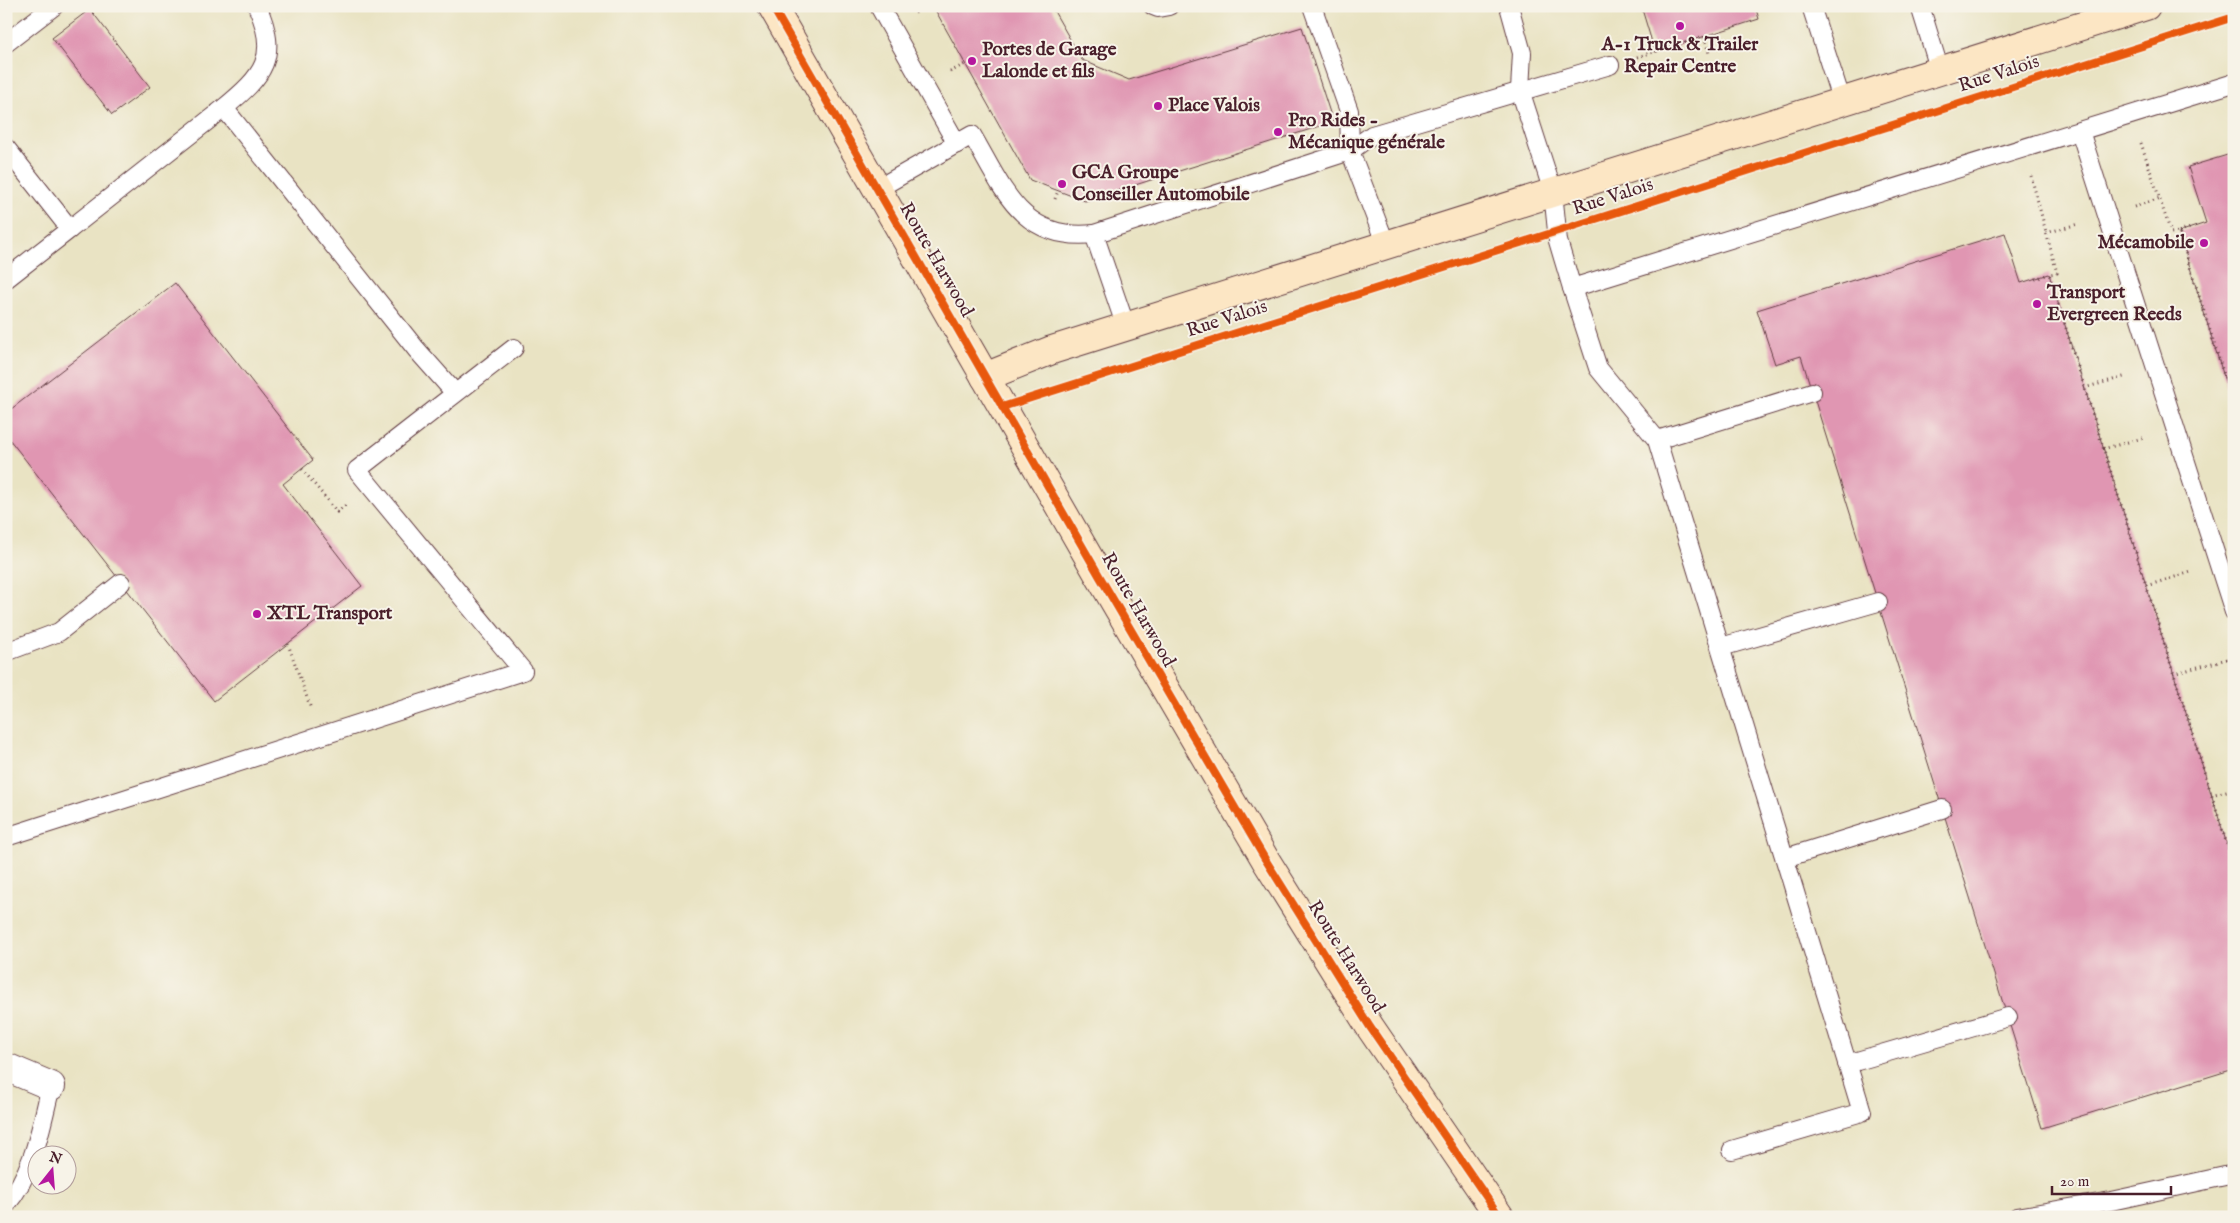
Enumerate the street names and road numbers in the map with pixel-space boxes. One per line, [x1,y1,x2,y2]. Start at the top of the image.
street label: Rue Valois [1956,50,2042,98]
street label: Rue Valois [1570,173,1656,221]
street label: Route Harwood [894,198,979,322]
street label: Rue Valois [1184,295,1270,343]
street label: Route Harwood [1096,548,1181,672]
street label: Route Harwood [1302,896,1391,1018]

